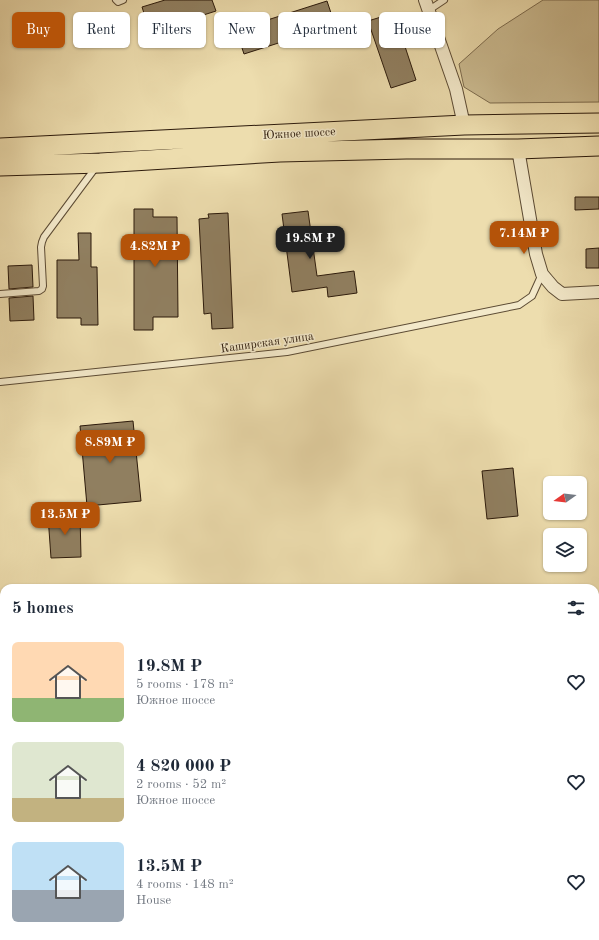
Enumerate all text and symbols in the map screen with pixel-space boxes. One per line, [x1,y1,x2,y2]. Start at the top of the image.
chip: Buy [12,12,65,48]
chip: Rent [73,12,130,48]
chip: Filters [138,12,206,48]
chip: New [214,12,270,48]
chip: Apartment [278,12,371,48]
chip: House [379,12,445,48]
street label: Южное шоссе [262,126,336,142]
pin: 7.14M ₽ [487,221,561,255]
pin: 19.8M ₽ [273,226,347,260]
text: 7.14M ₽ [499,227,549,240]
text: 19.8M ₽ [285,232,335,245]
pin: 4.82M ₽ [118,234,192,268]
text: 4.82M ₽ [130,240,180,253]
street label: Каширская улица [220,331,315,355]
pin: 8.89M ₽ [73,430,147,464]
text: 8.89M ₽ [85,436,135,449]
north arrow [543,476,587,520]
map controls [543,476,587,572]
pin: 13.5M ₽ [28,502,102,536]
text: 13.5M ₽ [40,508,90,521]
button: layers [543,528,587,572]
icon: filters [565,597,587,619]
text: 5 homes [12,600,74,617]
icon: home [44,658,92,706]
text: 19.8M ₽ [136,658,202,675]
icon: heart [565,671,587,693]
text: 5 rooms · 178 m² [136,678,234,691]
text: Южное шоссе [136,694,215,707]
icon: home [44,758,92,806]
text: 4 820 000 ₽ [136,758,231,775]
icon: heart [565,771,587,793]
text: 2 rooms · 52 m² [136,778,226,791]
text: Южное шоссе [136,794,215,807]
icon: home [44,858,92,906]
text: 13.5M ₽ [136,858,202,875]
icon: heart [565,871,587,893]
text: 4 rooms · 148 m² [136,878,234,891]
text: House [136,894,171,907]

